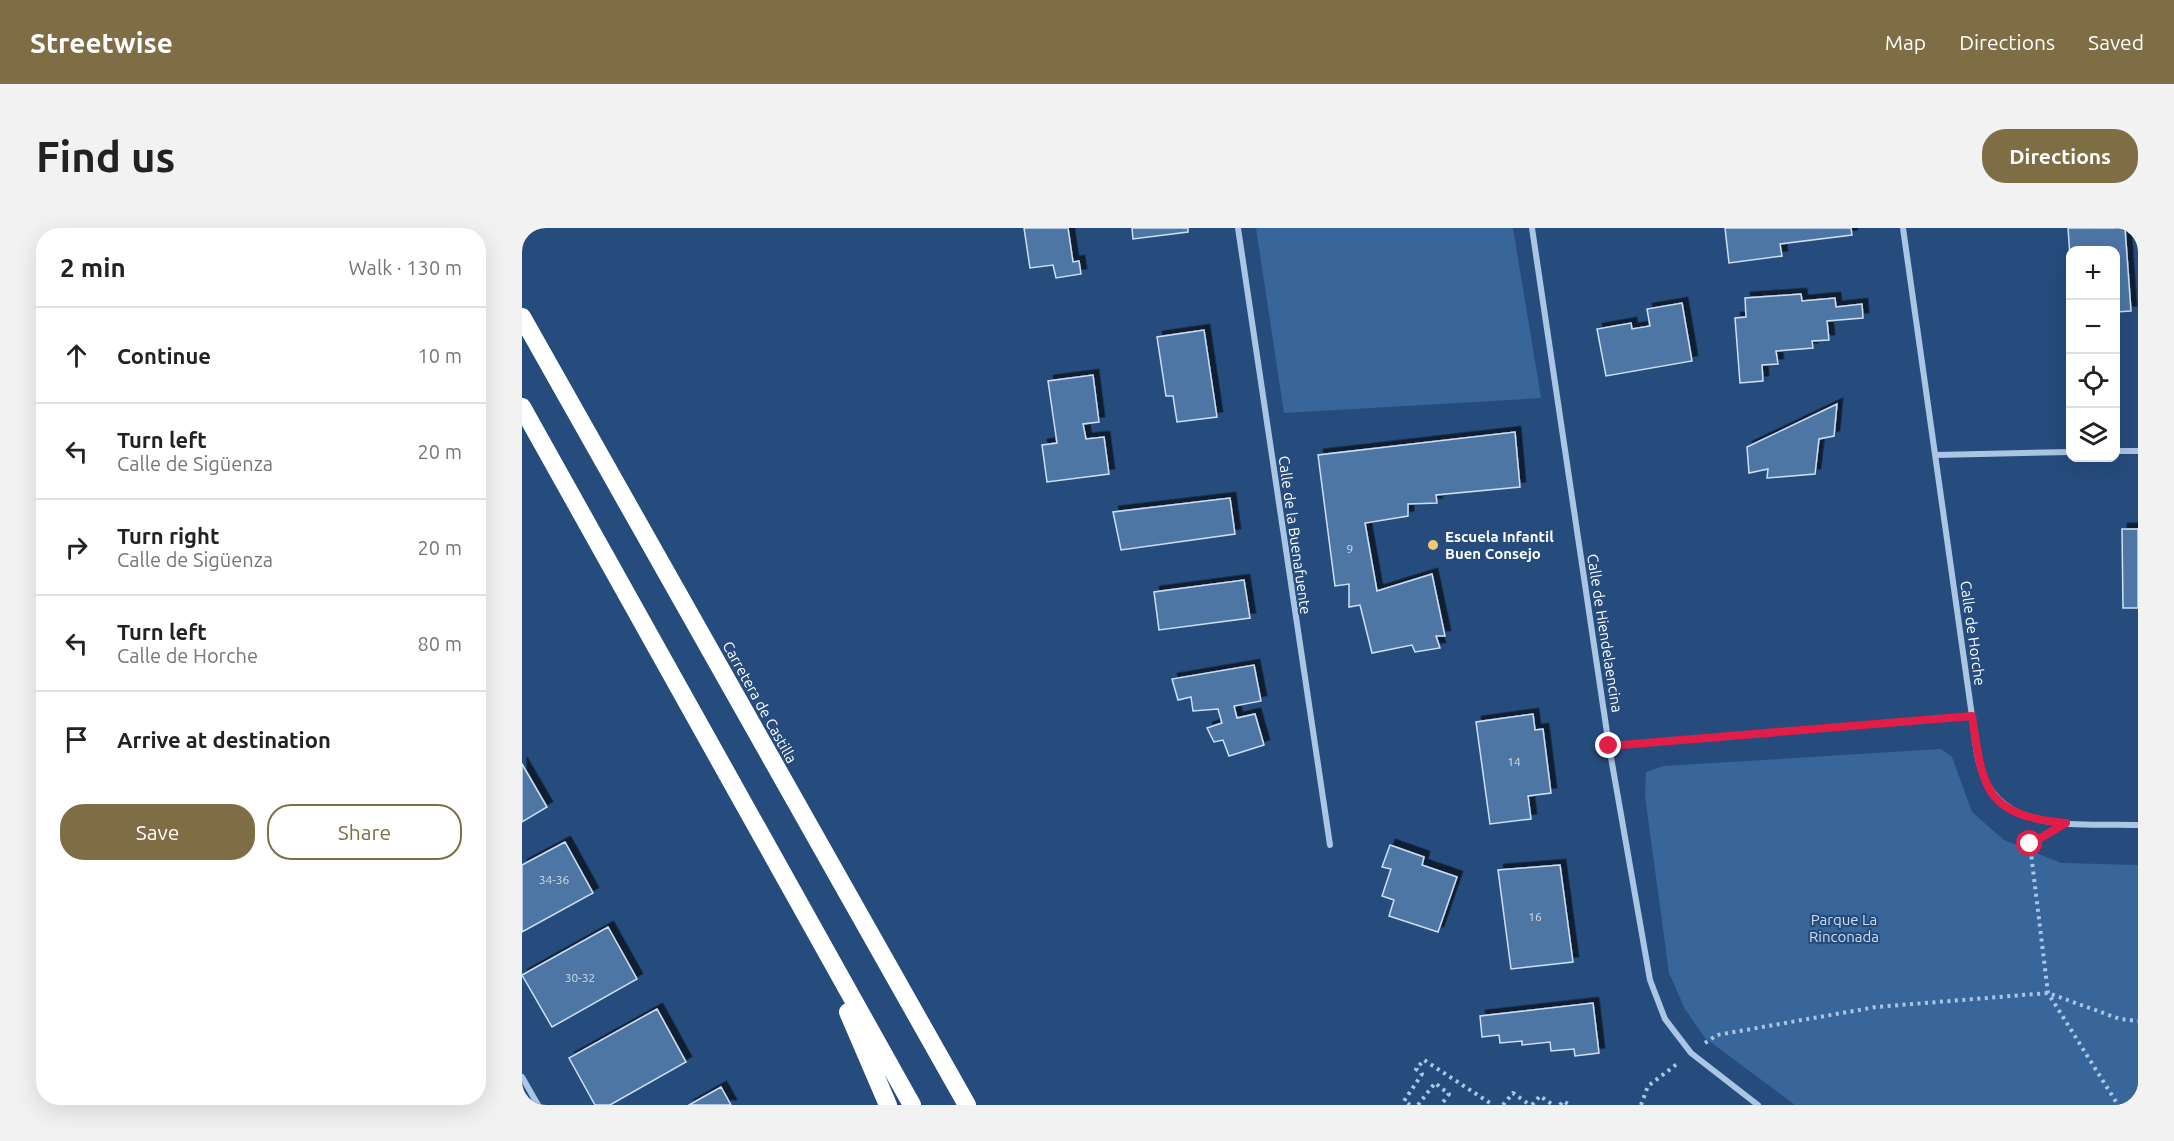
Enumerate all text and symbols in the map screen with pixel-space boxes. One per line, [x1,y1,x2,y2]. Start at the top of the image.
text: Streetwise [30,27,173,58]
text: Map [1885,30,1926,54]
text: Directions [1959,30,2055,54]
text: Saved [2088,30,2144,54]
button: Directions [1982,129,2138,183]
text: Find us [36,133,175,180]
map controls [2066,246,2120,462]
button: + [2066,246,2120,300]
text: 2 min [60,253,126,282]
text: Walk · 130 m [349,256,462,279]
button: − [2066,300,2120,354]
icon: ahead [60,339,93,372]
text: Continue [117,343,211,368]
text: 10 m [418,344,462,367]
button: locate [2066,354,2120,408]
button: layers [2066,408,2120,462]
text: Turn left [117,427,207,452]
icon: left [60,435,93,468]
text: 20 m [418,440,462,463]
text: Calle de Sigüenza [117,452,273,475]
street label: Calle de la Buenafuente [1275,455,1315,615]
text: Turn right [117,523,219,548]
place label: Escuela Infantil Buen Consejo [1445,528,1554,562]
icon: right [60,531,93,564]
text: 20 m [418,536,462,559]
marker: Escuela Infantil Buen Consejo [1426,538,1440,552]
house number: 9 [1347,542,1353,555]
text: Calle de Sigüenza [117,548,273,571]
street label: Calle de Hiendelaencina [1584,552,1626,714]
street label: Calle de Horche [1957,579,1989,687]
text: Turn left [117,619,207,644]
icon: left [60,627,93,660]
text: 80 m [418,632,462,655]
street label: Carretera de Castilla [719,638,801,766]
text: Calle de Horche [117,644,258,667]
icon: arrive [60,723,93,756]
text: Arrive at destination [117,727,331,752]
route end [1595,732,1621,758]
house number: 14 [1507,755,1521,768]
button: Save [60,804,255,860]
button: Share [267,804,462,860]
route start [2016,830,2042,856]
house number: 34-36 [539,873,569,886]
house number: 16 [1528,910,1542,923]
park label: Parque La Rinconada [1809,911,1879,945]
house number: 30-32 [565,971,595,984]

